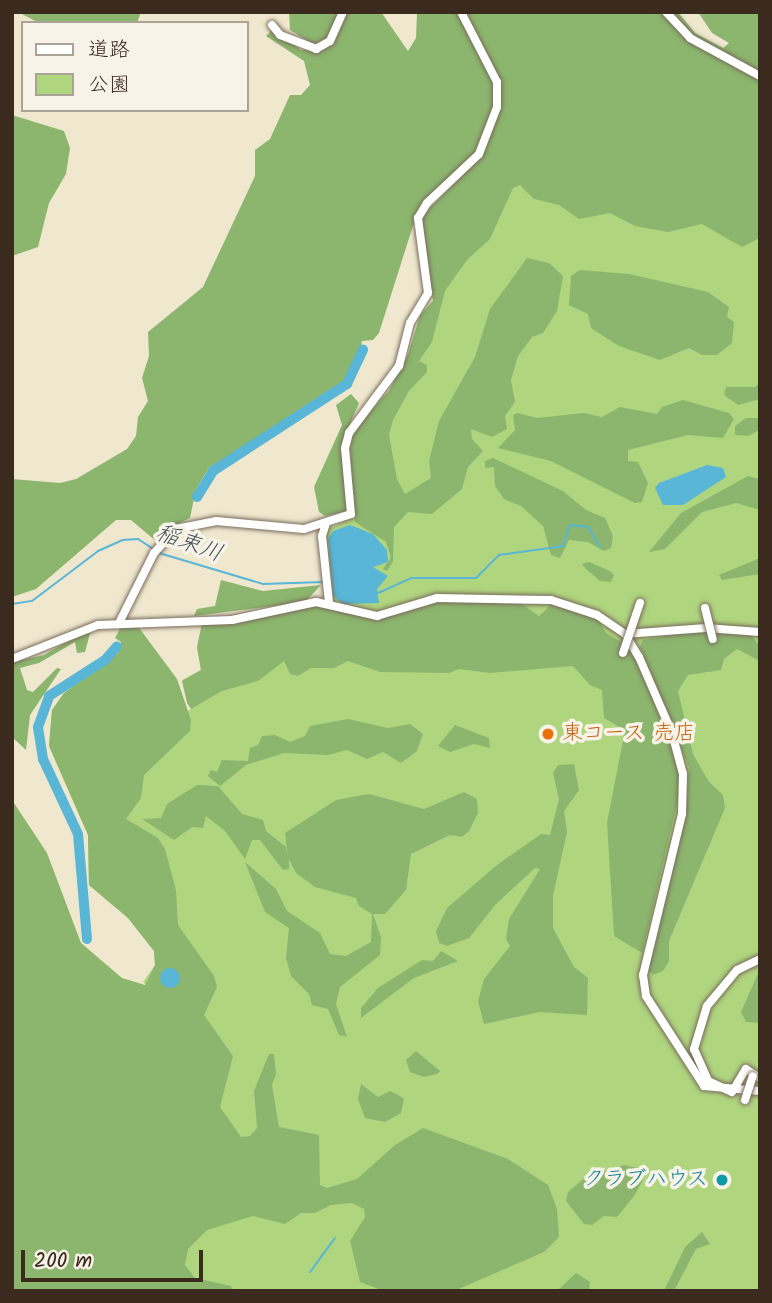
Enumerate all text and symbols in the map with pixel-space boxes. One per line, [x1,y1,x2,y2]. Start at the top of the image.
legend [21,21,248,112]
text: 道路 [88,34,130,67]
text: 公園 [88,69,130,102]
water label: 稲束川 [152,519,226,569]
place label: 東コース 売店 [562,721,696,747]
marker: 東コース 売店 [540,726,556,742]
place label: クラブハウス [582,1167,708,1193]
marker: クラブハウス [714,1172,730,1188]
scale bar [24,1236,206,1280]
text: 200 m [34,1245,92,1278]

